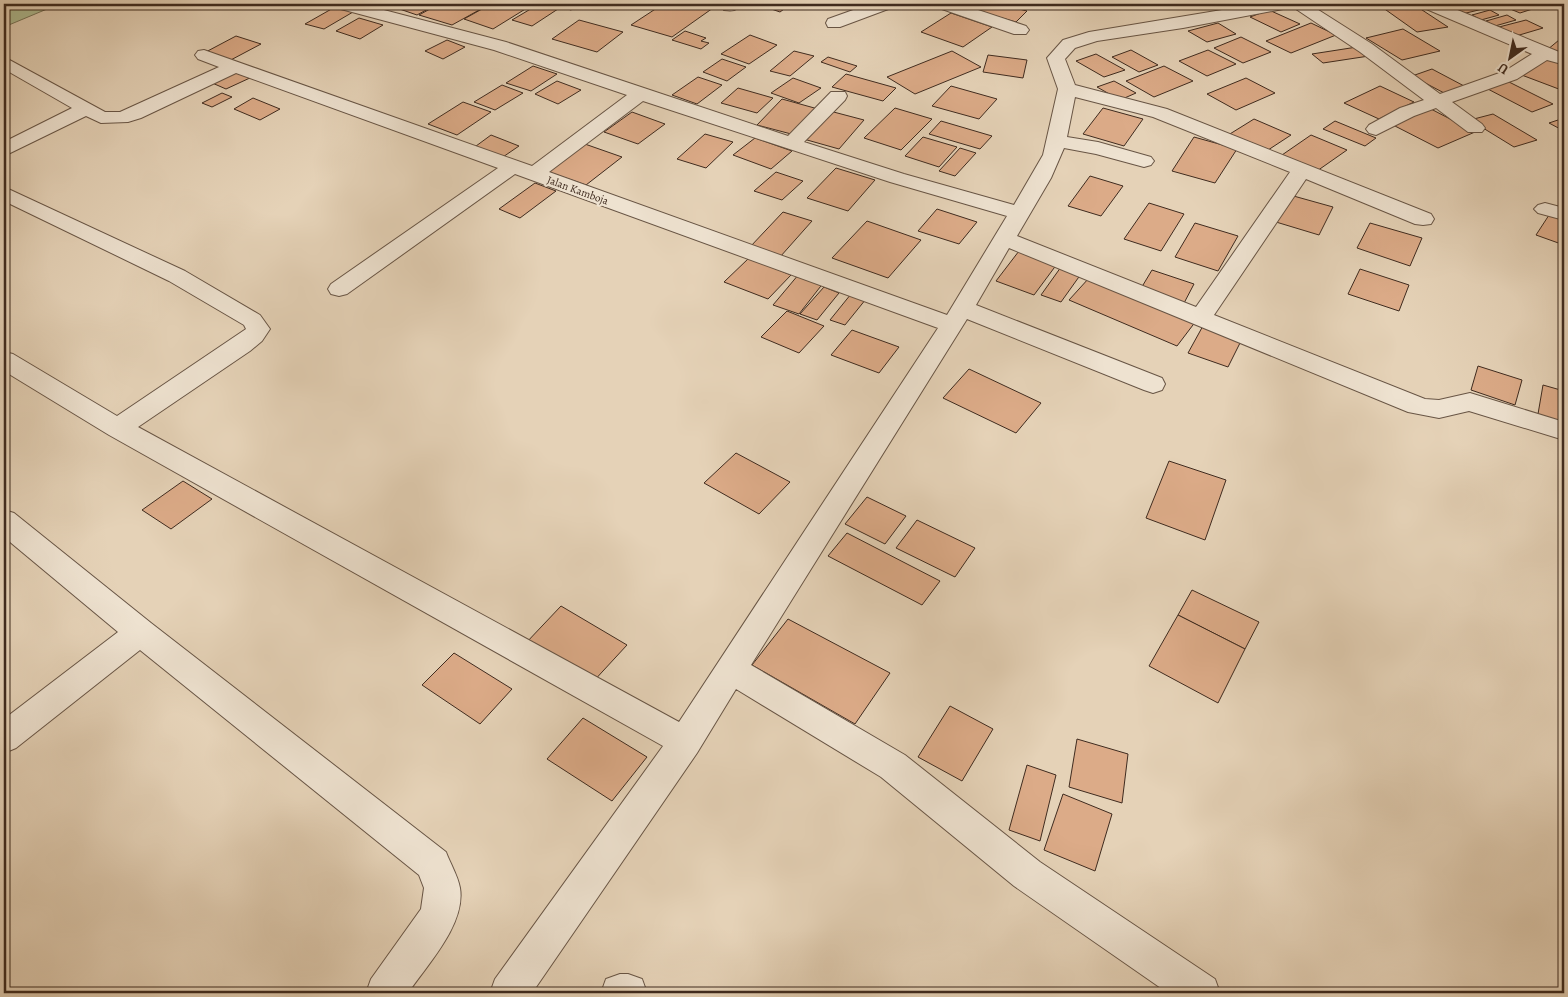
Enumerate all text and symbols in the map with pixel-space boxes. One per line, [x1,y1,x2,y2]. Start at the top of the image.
north arrow [1486,32,1536,82]
text: U [1494,58,1512,79]
street label: Jalan Kamboja [545,172,611,209]

